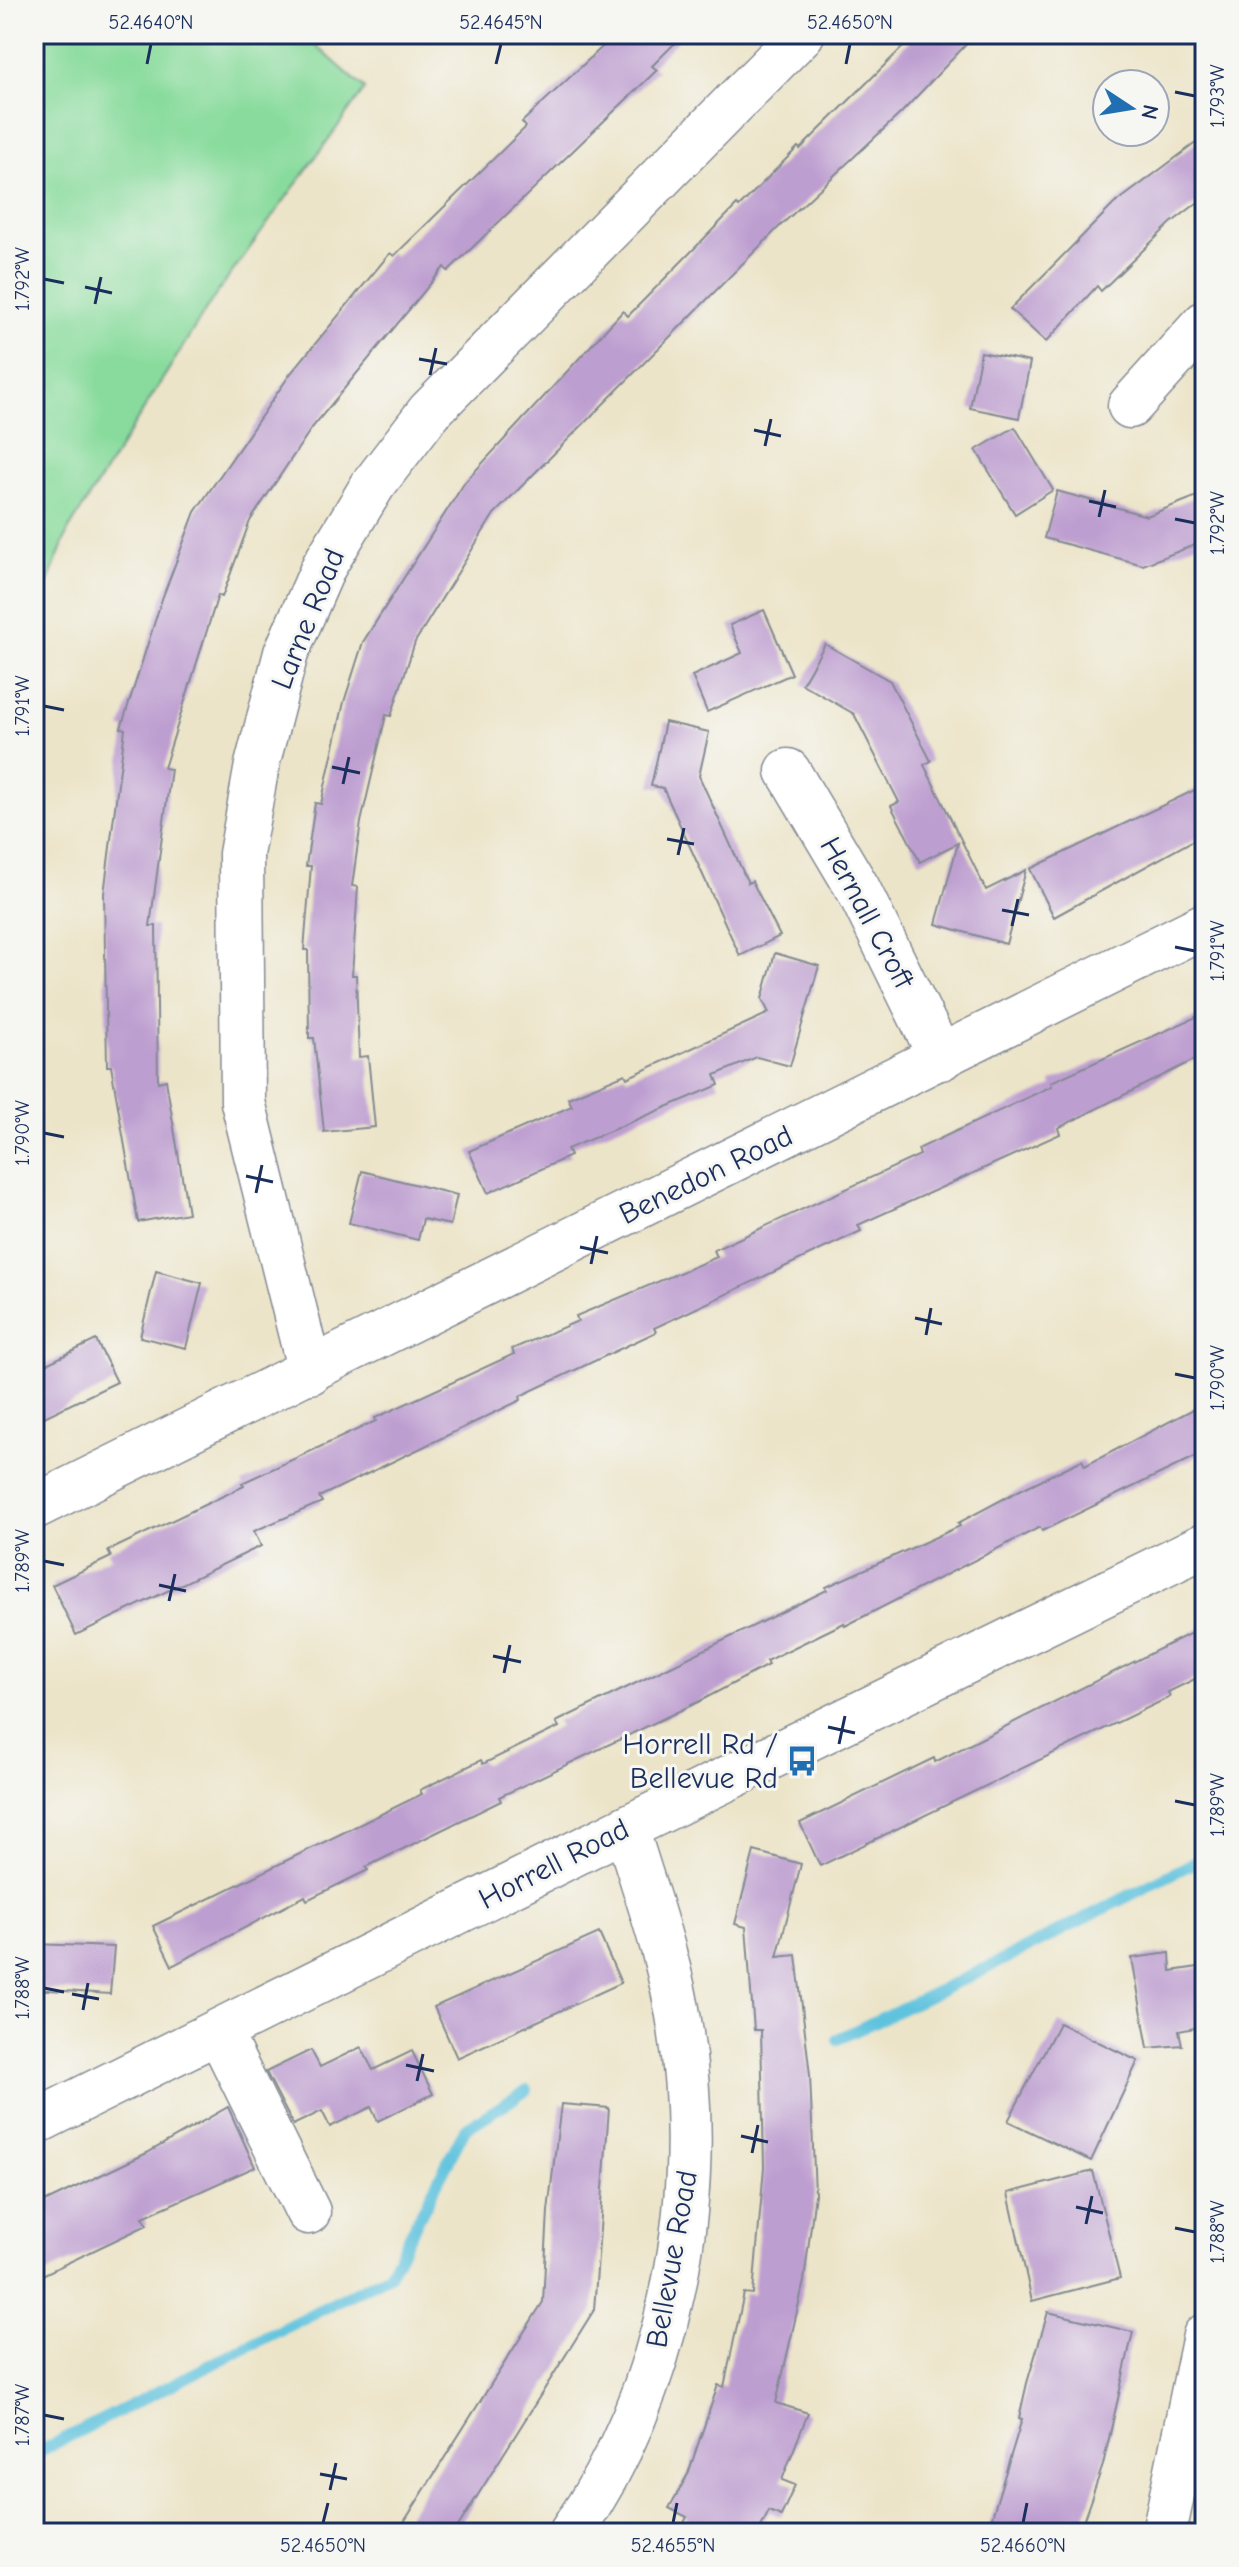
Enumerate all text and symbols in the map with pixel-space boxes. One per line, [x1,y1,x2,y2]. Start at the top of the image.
text: 52.4640°N [109,11,193,34]
text: 52.4645°N [459,11,543,34]
text: 52.4650°N [807,11,893,34]
text: 1.793°W [1206,64,1229,128]
north arrow [1091,68,1171,148]
text: N [1135,102,1164,122]
text: 1.792°W [11,246,34,311]
text: 1.792°W [1206,490,1229,555]
street label: Larne Road [264,544,352,694]
text: 1.791°W [11,675,34,737]
street label: Hernall Croft [812,831,922,996]
text: 1.791°W [1206,920,1229,982]
text: 1.790°W [11,1100,34,1166]
street label: Benedon Road [614,1118,798,1232]
text: 1.790°W [1206,1345,1229,1411]
text: 1.789°W [11,1529,34,1593]
place label: Horrell Rd / Bellevue Rd [622,1727,778,1796]
bus stop icon: Horrell Rd / Bellevue Rd [785,1744,819,1778]
text: 1.789°W [1206,1773,1229,1837]
street label: Horrell Road [473,1811,635,1917]
text: 1.788°W [11,1956,34,2020]
street label: Bellevue Road [639,2168,705,2350]
text: 1.788°W [1206,2200,1229,2264]
text: 1.787°W [11,2383,34,2446]
text: 52.4650°N [280,2534,366,2557]
text: 52.4655°N [631,2534,715,2557]
text: 52.4660°N [980,2534,1066,2557]

